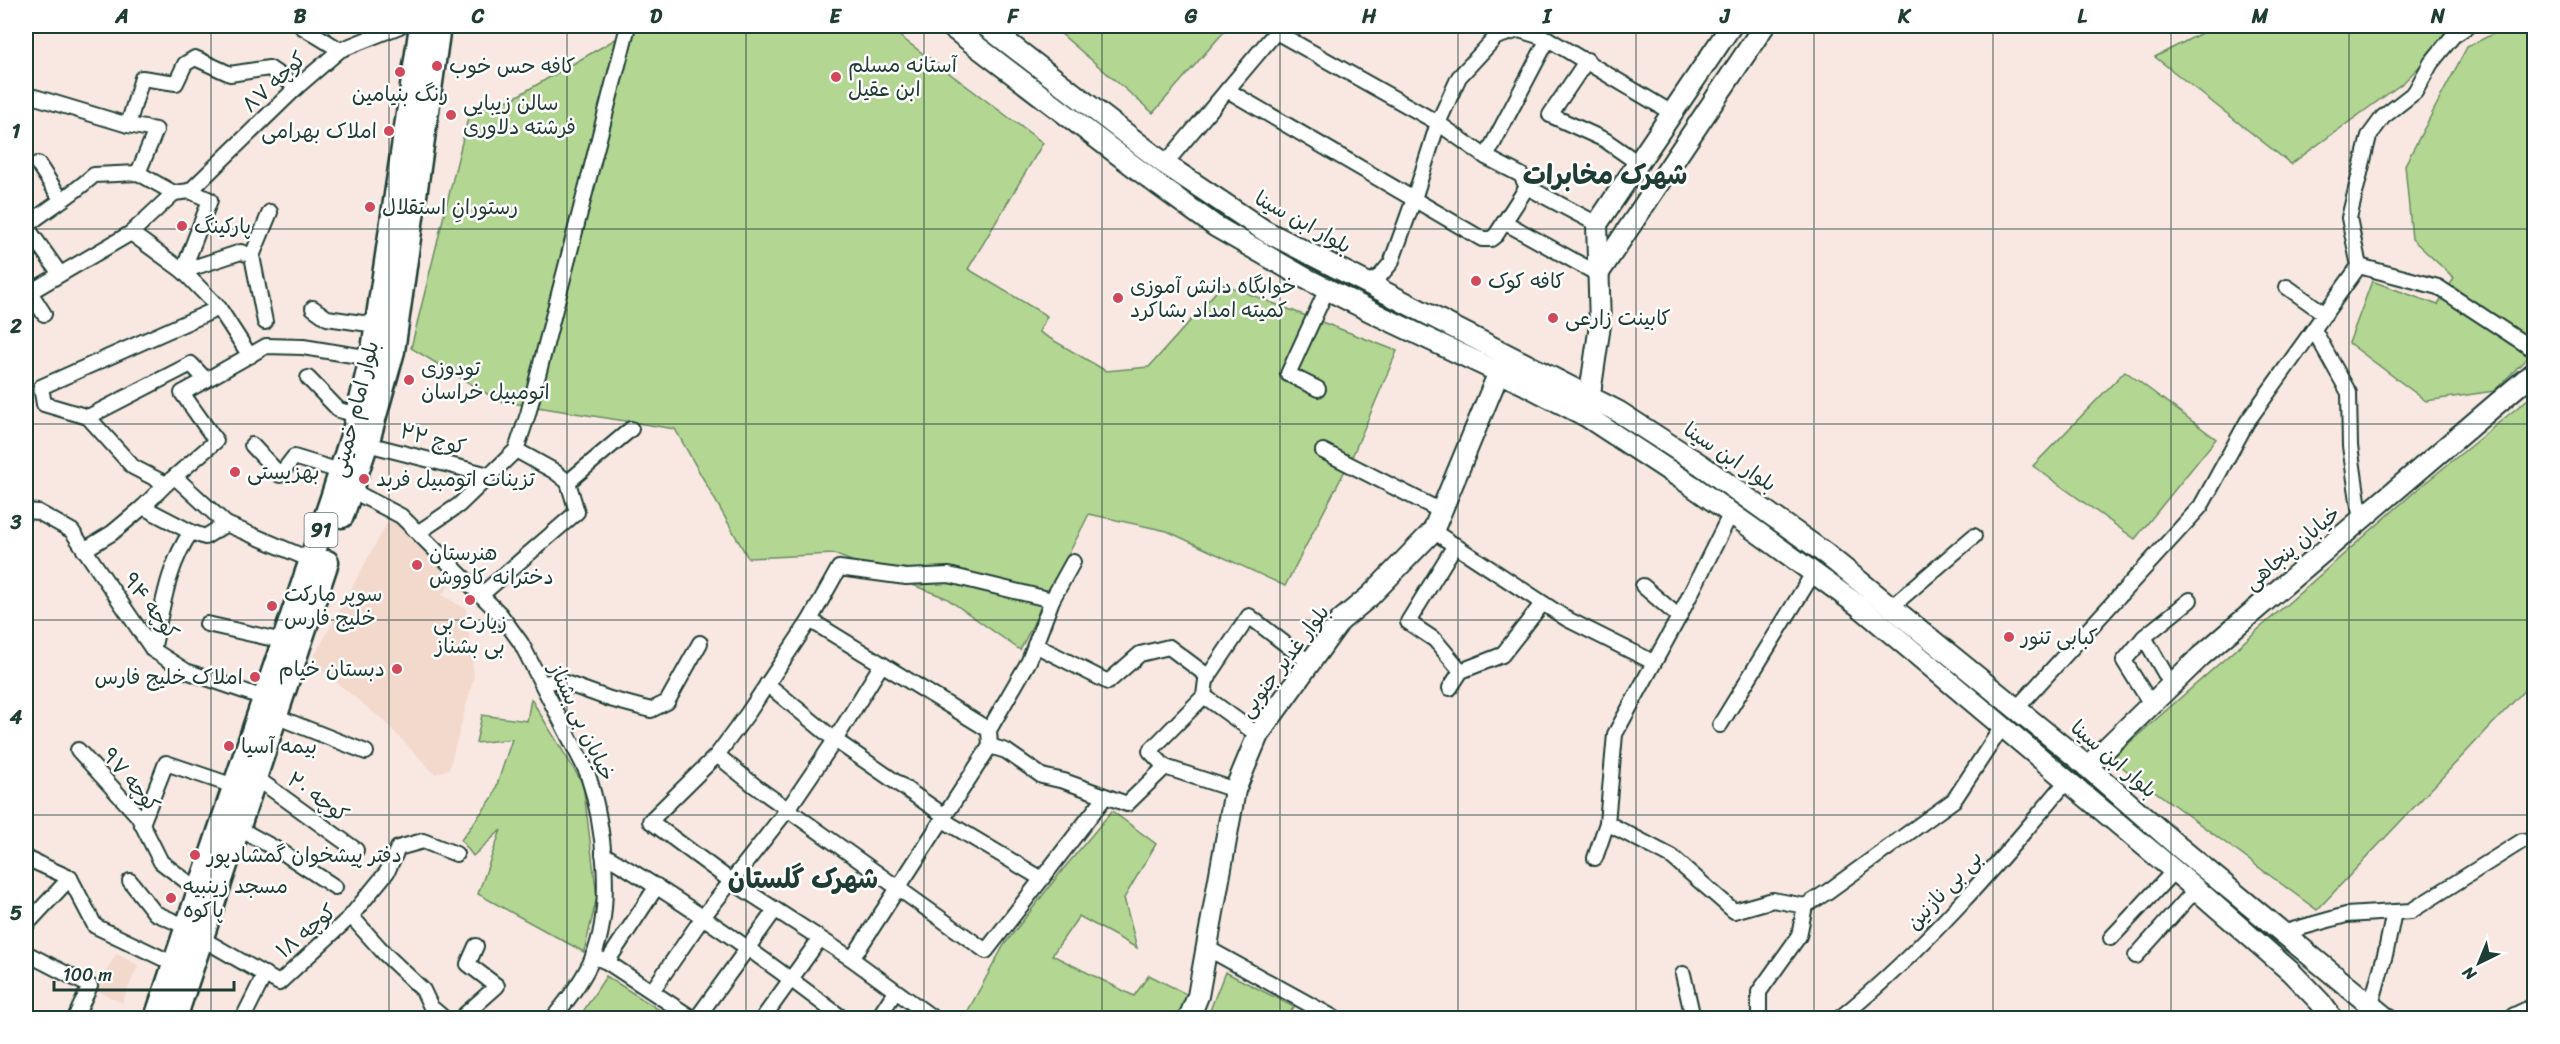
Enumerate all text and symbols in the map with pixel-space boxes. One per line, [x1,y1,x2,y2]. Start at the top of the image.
text: A [114,0,129,34]
text: B [294,0,307,34]
text: C [471,0,485,34]
text: D [650,0,663,34]
text: E [829,0,842,34]
text: F [1007,0,1020,34]
text: G [1184,0,1198,34]
text: H [1361,0,1377,34]
text: I [1542,0,1553,34]
text: J [1719,0,1731,34]
text: K [1897,0,1912,34]
text: L [2077,0,2087,34]
text: M [2251,0,2269,34]
text: N [2430,0,2446,34]
street label: کوچه ۸۷ [233,42,315,122]
place label: آستانه مسلم ابن عقیل [848,46,958,108]
place label: کافه حس خوب [449,47,576,85]
marker: کافه حس خوب [430,59,444,73]
marker: رنگ بنیامین [393,65,407,79]
marker: آستانه مسلم ابن عقیل [829,70,843,84]
place label: رنگ بنیامین [352,75,448,113]
place label: سالن زیبایی فرشته دلاوری [463,84,576,146]
marker: سالن زیبایی فرشته دلاوری [444,108,458,122]
place label: املاک بهرامی [261,112,377,150]
text: 1 [12,114,21,149]
marker: املاک بهرامی [382,124,396,138]
district label: شهرک مخابرات [1523,151,1687,199]
street label: بلوار ابن سینا [1247,180,1359,264]
place label: رستورانِ استقلال [382,188,518,226]
marker: رستورانِ استقلال [363,200,377,214]
place label: پارکینگ [194,207,251,245]
marker: پارکینگ [175,219,189,233]
place label: کافه کوک [1488,262,1565,300]
place label: خوابگاه دانش آموزی کمیته امداد بشاکرد [1130,267,1296,329]
marker: کافه کوک [1469,274,1483,288]
marker: خوابگاه دانش آموزی کمیته امداد بشاکرد [1111,291,1125,305]
place label: کابینت زارعی [1565,299,1671,337]
text: 2 [9,309,22,344]
marker: کابینت زارعی [1546,311,1560,325]
street label: بلوار امام خمینی [320,337,390,481]
place label: تودوزی اتومبیل خراسان [421,349,550,411]
marker: تودوزی اتومبیل خراسان [402,373,416,387]
street label: کوچ ۲۲ [396,412,470,466]
street label: بلوار ابن سینا [1675,412,1785,502]
place label: بهزیستی [247,453,320,491]
place label: تزینات اتومبیل فربد [376,460,536,498]
marker: بهزیستی [228,465,242,479]
marker: تزینات اتومبیل فربد [357,472,371,486]
street label: خیابان پنجاهی [2235,496,2349,600]
text: 3 [10,505,22,540]
road number: 91 [304,513,338,547]
place label: هنرستان دخترانه کاووش [429,534,554,596]
marker: هنرستان دخترانه کاووش [410,558,424,572]
street label: کوچه ۹۴ [113,564,189,648]
place label: سوپر مارکت خلیج فارس [284,575,383,637]
marker: زیارت بی بی بشناز [463,593,477,607]
street label: بلوار غدیر جنوبی [1228,596,1340,726]
marker: سوپر مارکت خلیج فارس [265,599,279,613]
place label: زیارت بی بی بشناز [433,603,507,665]
place label: کبابی تنور [2019,618,2098,656]
marker: کبابی تنور [2002,630,2016,644]
place label: دبستان خیام [279,650,385,688]
street label: خیابان بی بشناز [537,655,626,788]
place label: املاک خلیج فارس [94,658,243,696]
marker: دبستان خیام [390,662,404,676]
marker: املاک خلیج فارس [248,670,262,684]
text: 4 [9,700,23,735]
street label: بلوار ابن سینا [2061,710,2167,808]
place label: بیمه آسیا [241,727,317,765]
street label: کوچه ۹۷ [92,739,170,821]
marker: بیمه آسیا [222,739,236,753]
street label: کوچه ۲۰ [279,761,357,833]
place label: دفتر پیشخوان گمشادپور [205,836,402,874]
street label: بی بی نازنین [1896,841,1992,939]
marker: دفتر پیشخوان گمشادپور [188,848,202,862]
district label: شهرک گلستان [728,855,878,903]
place label: مسجد زینبیه پاکوه [183,867,288,929]
marker: مسجد زینبیه پاکوه [164,891,178,905]
street label: کوچه ۱۸ [267,894,345,968]
text: 5 [10,896,22,931]
north arrow [2449,933,2509,993]
scale bar [54,954,234,992]
text: 100 m [63,959,112,991]
text: N [2455,959,2484,989]

